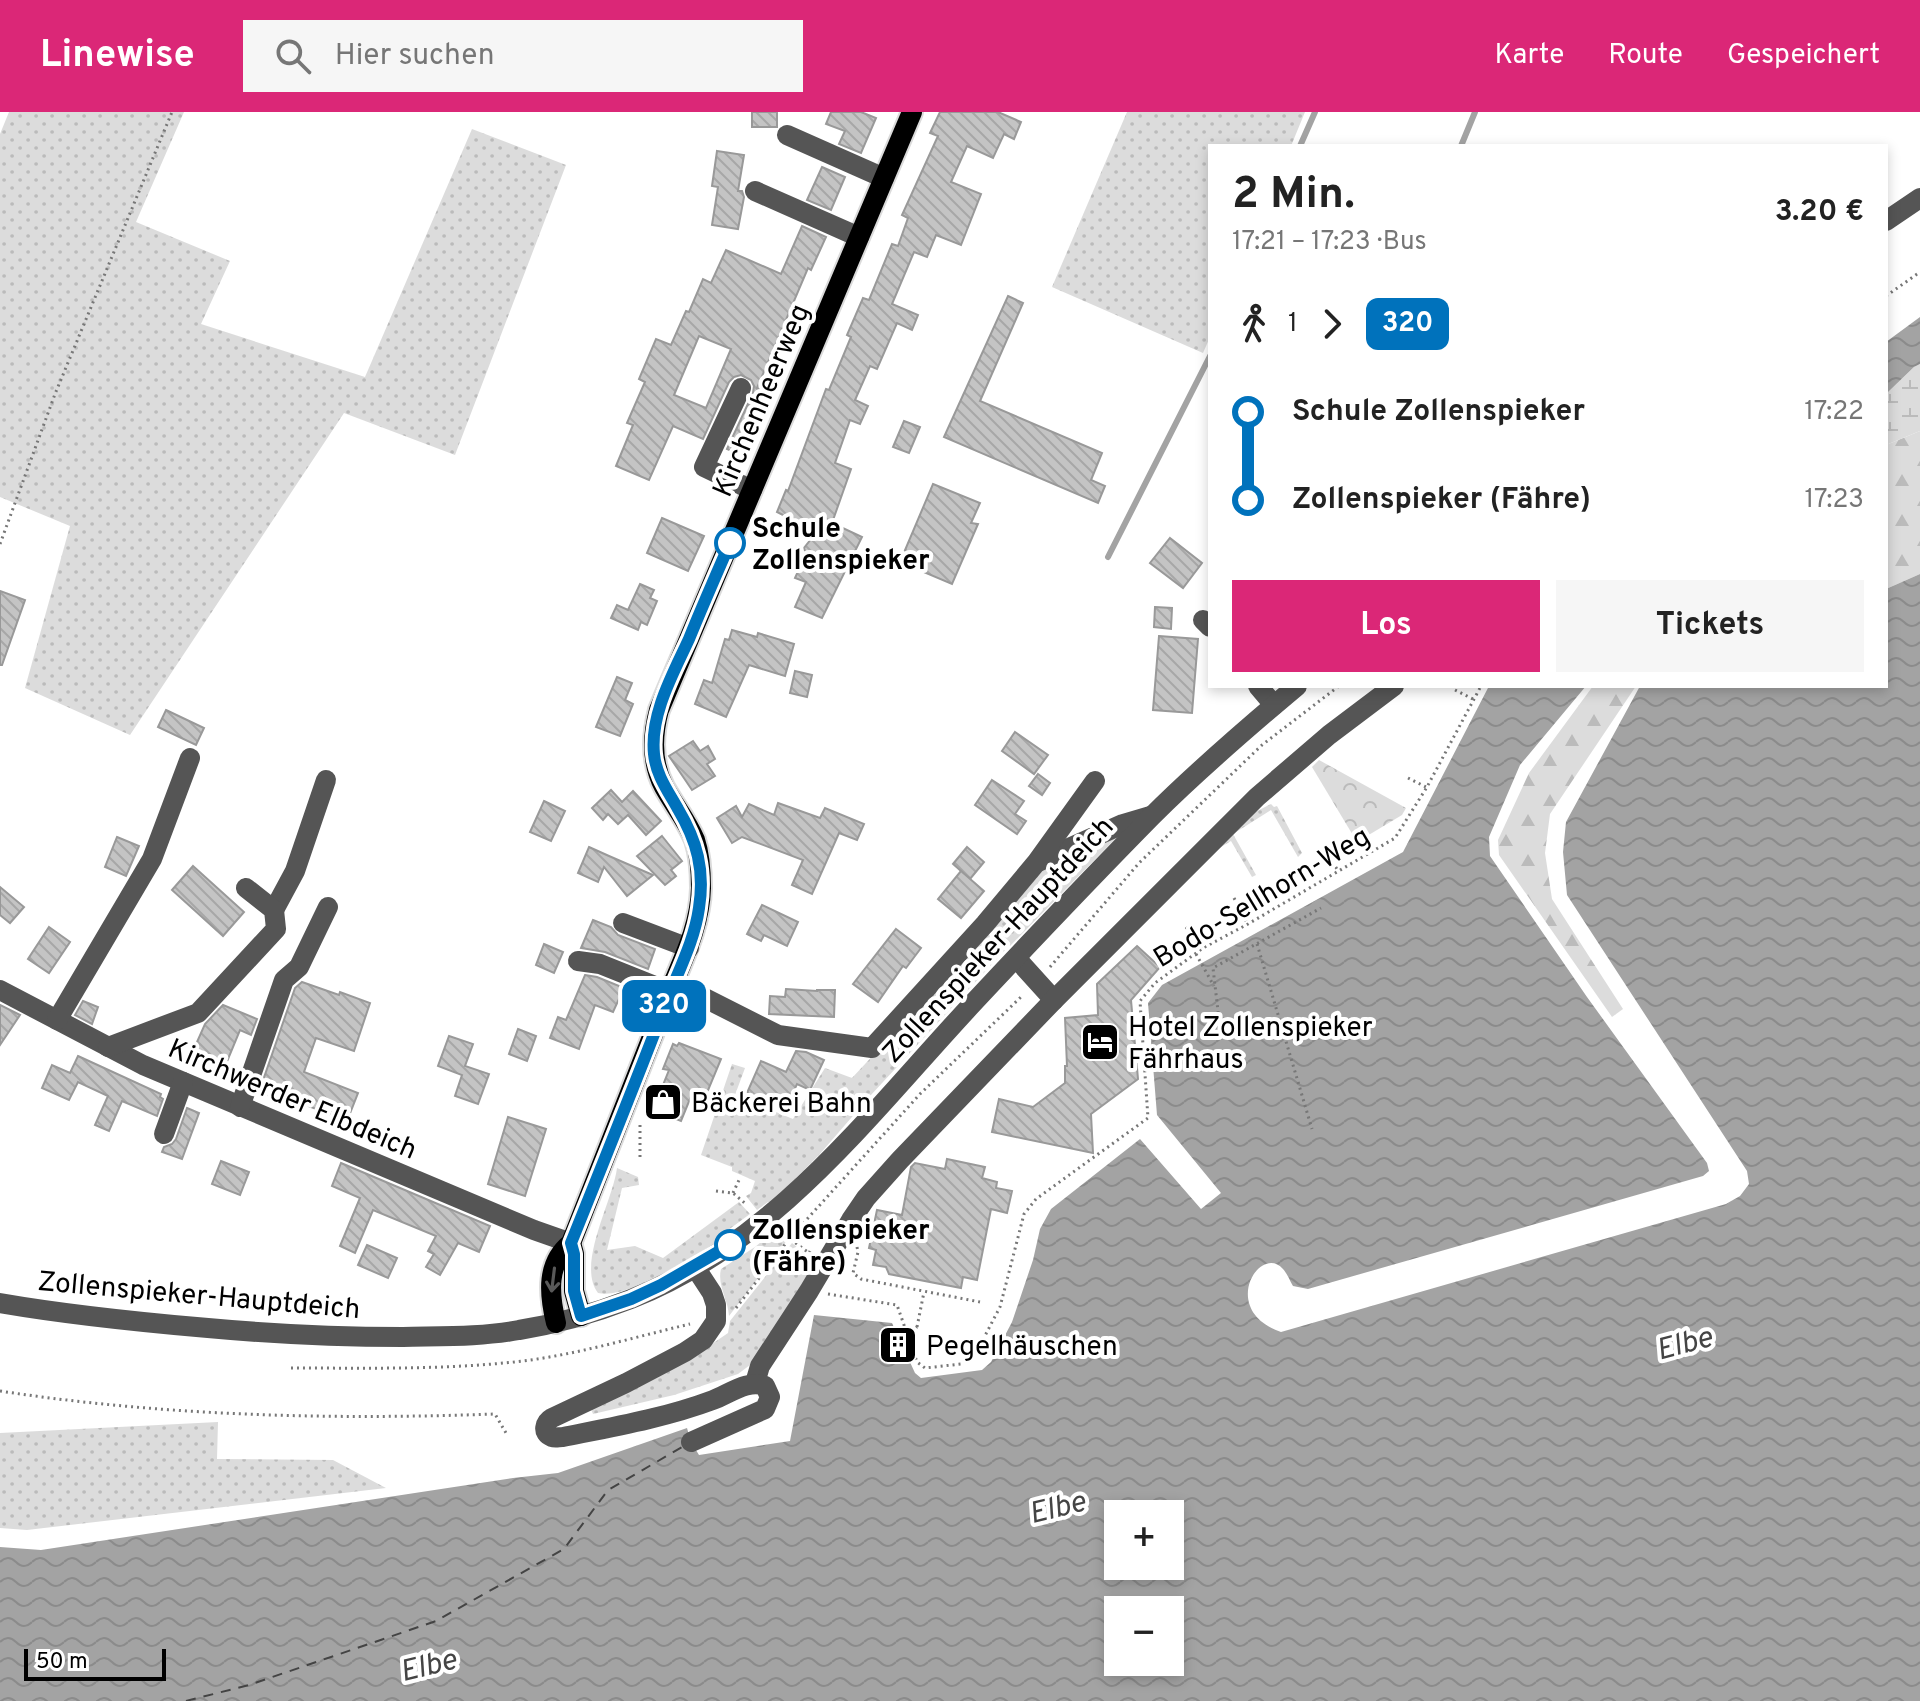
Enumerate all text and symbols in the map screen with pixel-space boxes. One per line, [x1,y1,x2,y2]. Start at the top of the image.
search box [243,20,803,92]
text: Linewise [40,32,195,81]
icon: search [271,34,315,78]
text: Hier suchen [335,38,495,75]
text: Karte [1494,38,1564,74]
text: Route [1608,38,1683,74]
text: Gespeichert [1727,38,1880,74]
text: 2 Min. [1232,168,1355,224]
text: 3.20 € [1775,194,1864,231]
text: 17:21 – 17:23 · Bus [1232,226,1427,259]
street label: Kirchenheerweg [706,299,820,503]
icon: walk [1232,302,1276,346]
icon: forward [1310,302,1354,346]
text: 320 [1382,306,1433,342]
text: 1 [1288,308,1298,341]
text: Schule Zollenspieker [1292,394,1585,431]
text: 17:22 [1804,396,1864,429]
text: Zollenspieker (Fähre) [1292,482,1591,519]
text: 17:23 [1804,484,1864,517]
place label: Schule Zollenspieker [752,512,930,580]
marker: Schule Zollenspieker [715,528,745,558]
button: Los [1232,580,1540,672]
button: Tickets [1556,580,1864,672]
street label: Zollenspieker-Hauptdeich [876,810,1123,1072]
street label: Bodo-Sellhorn-Weg [1148,820,1377,977]
line badge: 320 [618,980,710,1032]
text: 320 [638,988,690,1024]
place label: Hotel Zollenspieker Fährhaus [1128,1011,1373,1079]
hotel icon: Hotel Zollenspieker Fährhaus [1079,1021,1121,1063]
street label: Kirchwerder Elbdeich [162,1032,422,1170]
shop icon: Bäckerei Bahn [642,1081,684,1123]
place label: Bäckerei Bahn [691,1087,872,1123]
place label: Zollenspieker (Fähre) [752,1214,930,1282]
marker: Zollenspieker (Fähre) [715,1230,745,1260]
street label: Zollenspieker-Hauptdeich [36,1265,362,1329]
one-way arrow [545,1266,560,1293]
water label: Elbe [1652,1320,1717,1371]
building icon: Pegelhäuschen [877,1324,919,1366]
place label: Pegelhäuschen [926,1330,1118,1366]
water label: Elbe [1026,1484,1090,1534]
map controls [1104,1500,1184,1676]
button: + [1104,1500,1184,1580]
button: − [1104,1596,1184,1676]
water label: Elbe [397,1642,461,1692]
scale bar [24,1645,166,1681]
text: 50 m [36,1649,88,1676]

